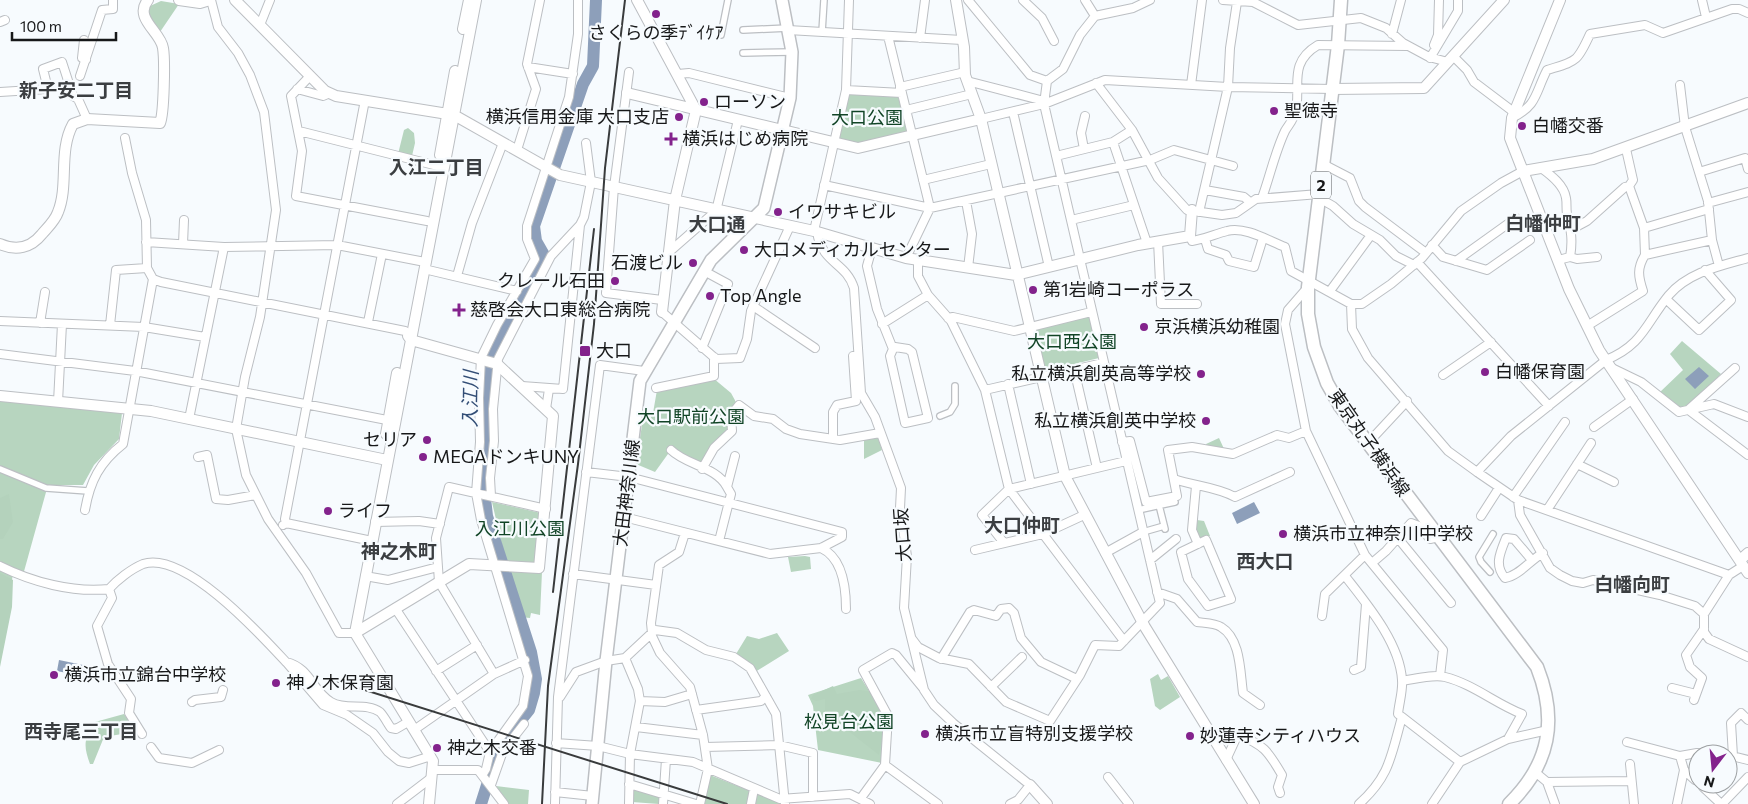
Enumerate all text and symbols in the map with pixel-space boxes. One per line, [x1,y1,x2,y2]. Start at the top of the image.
marker: さくらの季ﾃﾞｲｹｱ [650,8,662,20]
scale bar [12,10,116,42]
text: 100 m [20,17,62,35]
place label: さくらの季ﾃﾞｲｹｱ [589,21,724,43]
district label: 新子安二丁目 [19,78,133,101]
place label: ローソン [714,90,786,112]
marker: ローソン [698,96,710,108]
place label: 聖徳寺 [1284,99,1338,121]
place label: 横浜信用金庫 大口支店 [486,105,669,127]
marker: 聖徳寺 [1268,105,1280,117]
park label: 大口公園 [831,106,903,128]
marker: 横浜信用金庫 大口支店 [673,111,685,123]
place label: 白幡交番 [1532,114,1604,136]
marker: 白幡交番 [1516,120,1528,132]
place label: 横浜はじめ病院 [682,127,808,149]
marker: 横浜はじめ病院 [664,132,678,146]
district label: 入江二丁目 [388,155,484,178]
road number: 2 [1311,172,1331,198]
place label: イワサキビル [788,200,896,222]
marker: イワサキビル [772,206,784,218]
district label: 白幡仲町 [1505,211,1581,234]
district label: 大口通 [688,212,746,235]
place label: 大口メディカルセンター [754,238,951,260]
marker: 大口メディカルセンター [738,244,750,256]
place label: 石渡ビル [611,251,683,273]
marker: 石渡ビル [687,257,699,269]
place label: クレール石田 [497,269,605,291]
marker: クレール石田 [609,275,621,287]
place label: 第1岩崎コーポラス [1043,278,1194,300]
place label: Top Angle [720,284,802,306]
marker: 第1岩崎コーポラス [1027,284,1039,296]
marker: Top Angle [704,290,716,302]
place label: 慈啓会大口東総合病院 [470,298,650,320]
marker: 慈啓会大口東総合病院 [452,303,466,317]
place label: 京浜横浜幼稚園 [1154,315,1280,337]
marker: 京浜横浜幼稚園 [1138,321,1150,333]
park label: 大口西公園 [1027,330,1117,352]
place label: 大口 [596,339,632,361]
marker: 大口 [578,344,592,358]
place label: 白幡保育園 [1495,360,1585,382]
place label: 私立横浜創英高等学校 [1011,362,1191,384]
marker: 白幡保育園 [1479,366,1491,378]
water label: 入江川 [458,368,482,428]
marker: 私立横浜創英高等学校 [1195,368,1207,380]
street label: 東京丸子横浜線 [1325,385,1415,500]
park label: 大口駅前公園 [637,405,745,427]
place label: 私立横浜創英中学校 [1034,409,1196,431]
marker: 私立横浜創英中学校 [1200,415,1212,427]
place label: セリア [363,428,417,450]
marker: セリア [421,434,433,446]
street label: 大田神奈川線 [609,438,644,548]
place label: MEGAドンキUNY [433,445,579,467]
marker: MEGAドンキUNY [417,451,429,463]
place label: ライフ [338,499,392,521]
marker: ライフ [322,505,334,517]
street label: 大口坂 [889,507,915,563]
district label: 大口仲町 [984,513,1060,536]
park label: 入江川公園 [475,517,565,539]
place label: 横浜市立神奈川中学校 [1293,522,1473,544]
marker: 横浜市立神奈川中学校 [1277,528,1289,540]
district label: 神之木町 [361,539,437,562]
district label: 西大口 [1236,549,1294,572]
district label: 白幡向町 [1594,572,1670,595]
place label: 横浜市立錦台中学校 [64,663,226,685]
marker: 横浜市立錦台中学校 [48,669,60,681]
place label: 神ノ木保育園 [286,671,394,693]
marker: 神ノ木保育園 [270,677,282,689]
park label: 松見台公園 [804,710,894,732]
district label: 西寺尾三丁目 [24,719,138,742]
place label: 横浜市立盲特別支援学校 [935,722,1133,744]
place label: 妙蓮寺シティハウス [1200,724,1361,746]
marker: 横浜市立盲特別支援学校 [919,728,931,740]
marker: 妙蓮寺シティハウス [1184,730,1196,742]
place label: 神之木交番 [447,736,537,758]
marker: 神之木交番 [431,742,443,754]
north arrow [1688,744,1738,794]
text: N [1702,772,1717,792]

